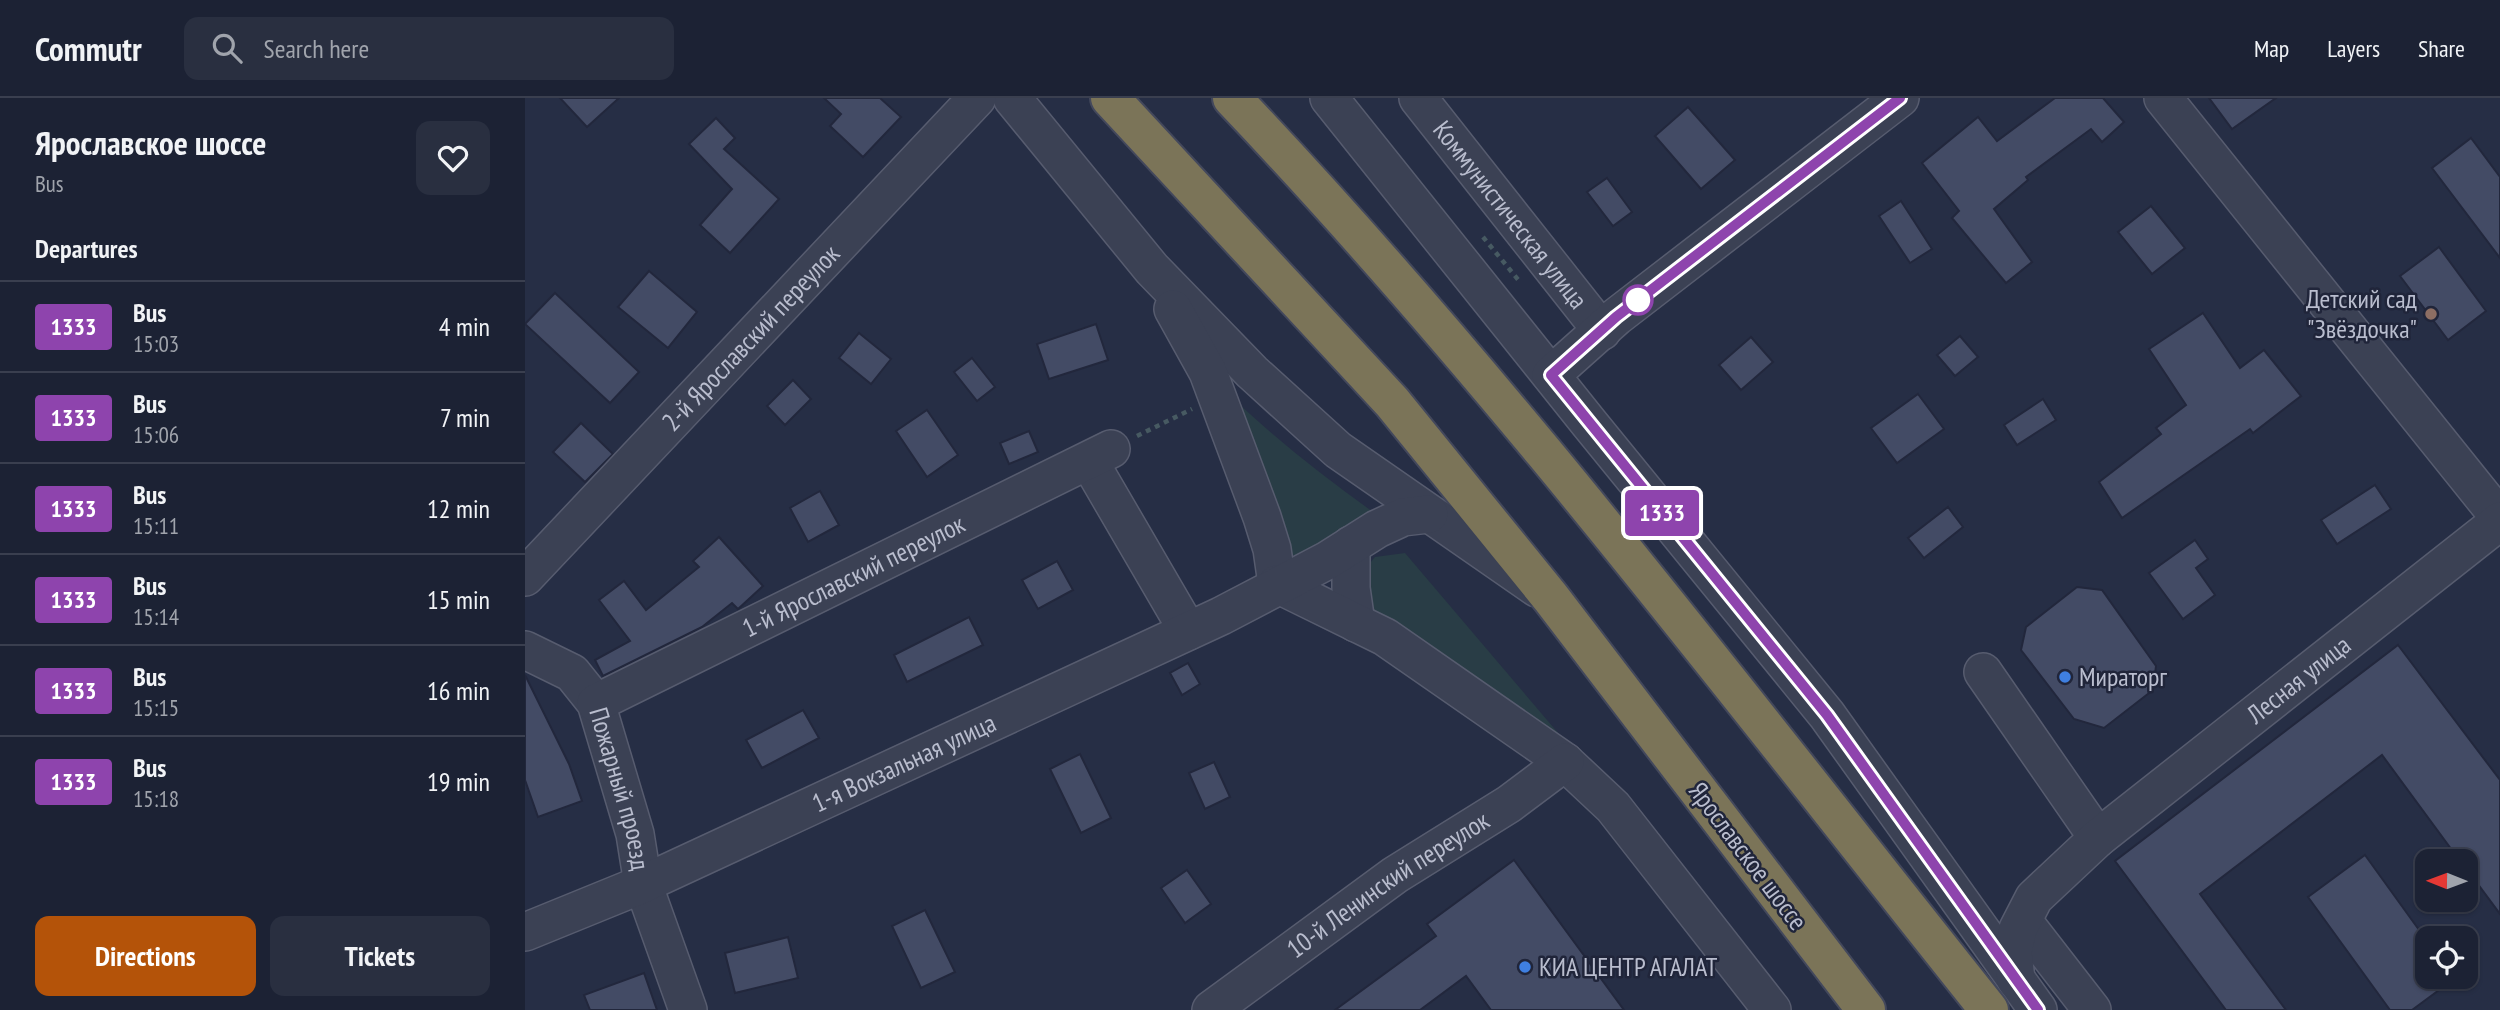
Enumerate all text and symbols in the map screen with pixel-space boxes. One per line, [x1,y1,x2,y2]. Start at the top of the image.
search box [184,17,674,80]
text: Commutr [35,27,142,70]
icon: search [208,29,246,67]
text: Search here [264,32,369,65]
text: Map [2254,33,2289,64]
text: Layers [2327,33,2380,64]
text: Share [2418,33,2465,64]
street label: Коммунистическая улица [1426,114,1595,315]
text: Ярославское шоссе [35,121,266,164]
button: heart [416,121,490,195]
text: Bus [35,169,64,198]
text: Departures [35,232,138,265]
street label: 2-й Ярославский переулок [655,237,846,437]
place label: Детский сад "Звёздочка" [2306,282,2417,345]
unlabelled marker [1623,285,1653,315]
text: Bus [133,296,166,329]
marker: Детский сад "Звёздочка" [2423,306,2439,322]
text: 4 min [439,310,490,343]
text: 1333 [51,311,96,342]
text: 15:03 [133,329,179,358]
text: Bus [133,387,166,420]
text: 7 min [440,401,490,434]
text: 1333 [51,402,96,433]
text: 15:06 [133,420,179,449]
text: Bus [133,478,166,511]
line badge: 1333 [1613,490,1711,536]
text: 12 min [427,492,490,525]
text: 1333 [51,493,96,524]
text: 1333 [1639,497,1685,528]
street label: 1-й Ярославский переулок [736,507,970,644]
text: 15:11 [133,511,179,540]
text: Bus [133,569,166,602]
text: 15 min [427,583,490,616]
text: 1333 [51,584,96,615]
text: 15:14 [133,602,179,631]
street label: Лесная улица [2239,628,2357,731]
text: Bus [133,660,166,693]
place label: Мираторг [2079,660,2167,693]
marker: Мираторг [2057,669,2073,685]
text: 16 min [427,674,490,707]
text: 1333 [51,675,96,706]
text: 15:15 [133,693,179,722]
street label: Пожарный проезд [582,703,658,873]
street label: 1-я Вокзальная улица [807,706,1001,819]
text: Bus [133,751,166,784]
text: 19 min [427,765,490,798]
text: 1333 [51,766,96,797]
street label: Ярославское шоссе [1682,775,1815,936]
text: 15:18 [133,784,179,813]
street label: 10-й Ленинский переулок [1280,803,1495,965]
north arrow [2415,849,2478,912]
map controls [2415,849,2478,989]
button: Directions [35,916,256,996]
button: Tickets [270,916,490,996]
button: locate [2415,926,2478,989]
place label: КИА ЦЕНТР АГАЛАТ [1539,950,1718,983]
marker: КИА ЦЕНТР АГАЛАТ [1517,959,1533,975]

